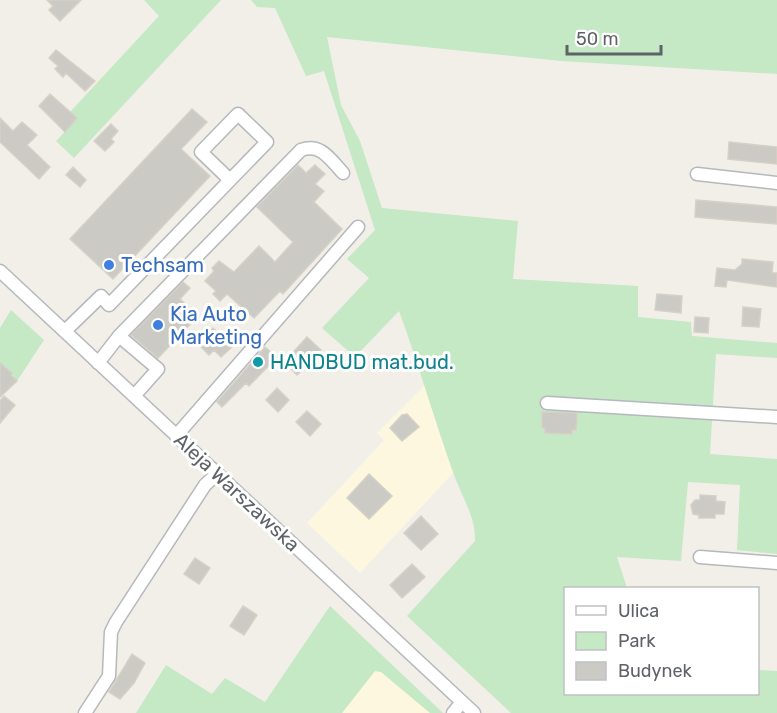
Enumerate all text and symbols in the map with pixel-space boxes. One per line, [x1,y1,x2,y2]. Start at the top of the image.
scale bar [567,18,662,56]
text: 50 m [576,28,619,50]
place label: Techsam [121,253,204,277]
marker: Techsam [102,258,116,272]
place label: Kia Auto Marketing [170,302,262,349]
marker: Kia Auto Marketing [151,318,165,332]
place label: HANDBUD mat.bud. [270,350,454,374]
marker: HANDBUD mat.bud. [251,355,265,369]
street label: Aleja Warszawska [169,428,305,556]
legend [564,587,759,695]
text: Ulica [618,600,659,622]
text: Park [618,630,656,652]
text: Budynek [618,660,692,682]

